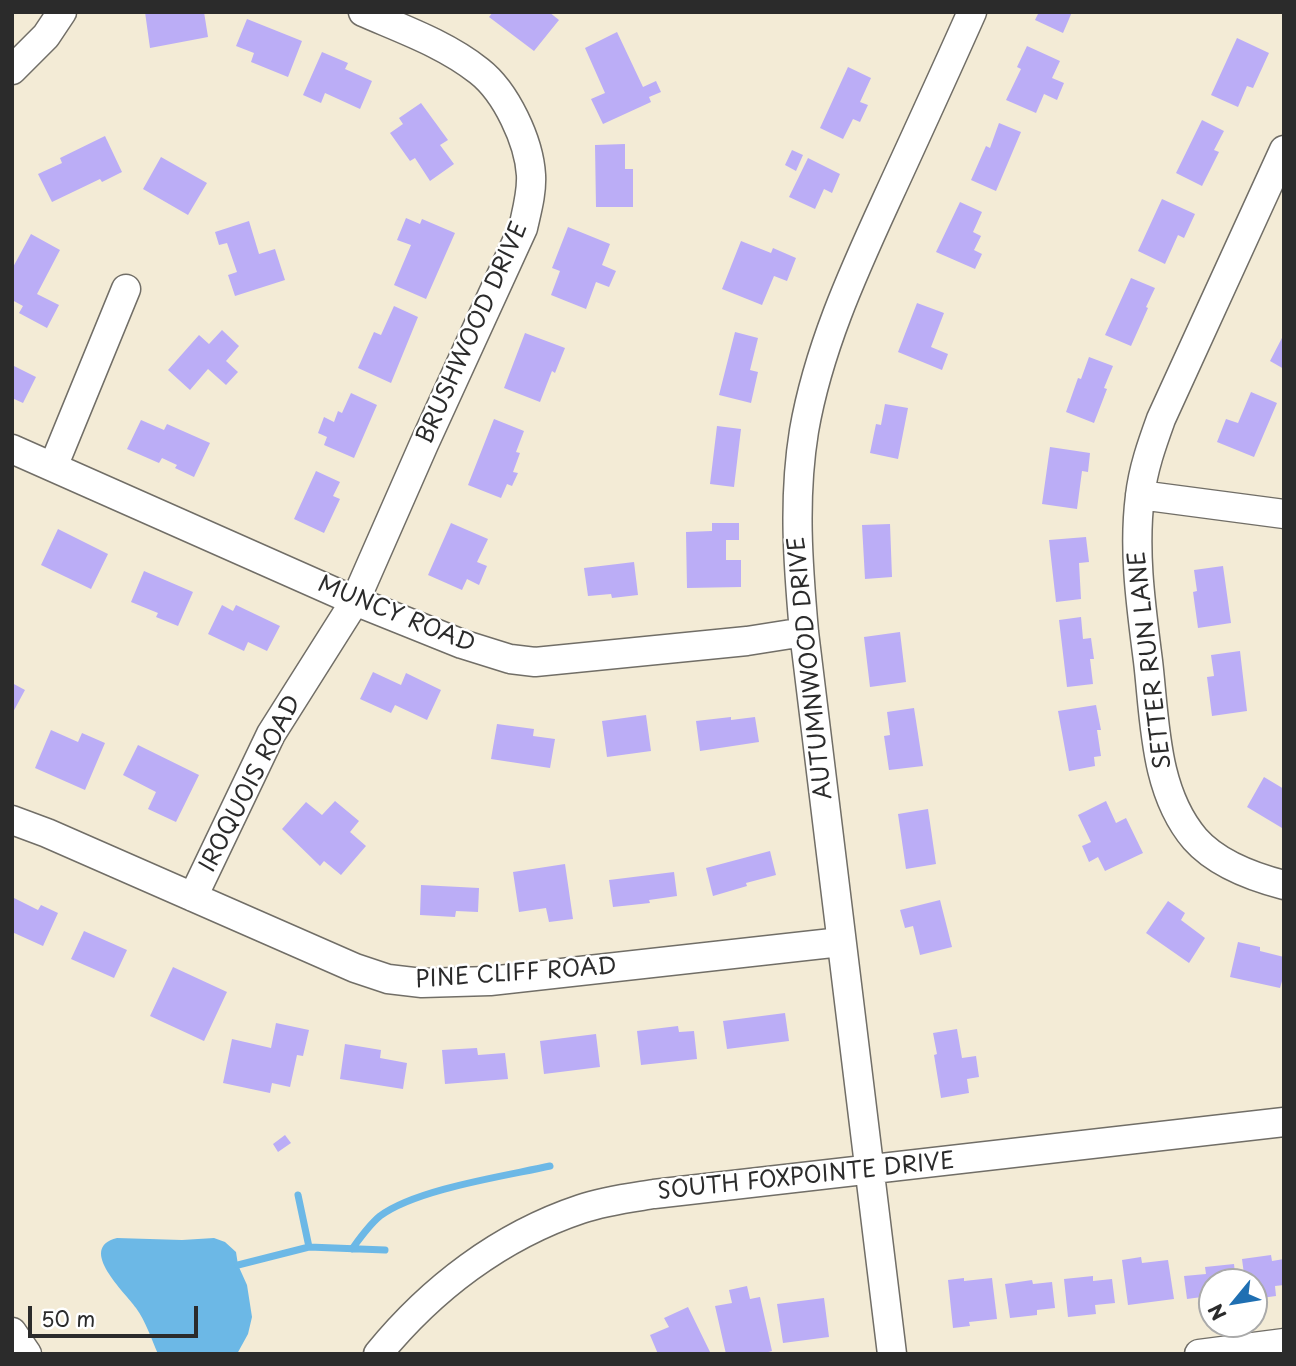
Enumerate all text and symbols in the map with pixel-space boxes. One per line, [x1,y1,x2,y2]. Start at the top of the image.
street label: BRUSHWOOD DRIVE [412,218,534,448]
street label: AUTUMNWOOD DRIVE [783,535,839,801]
street label: SETTER RUN LANE [1124,549,1178,771]
street label: MUNCY ROAD [313,571,479,659]
street label: IROQUOIS ROAD [195,691,307,877]
street label: PINE CLIFF ROAD [415,953,617,995]
street label: SOUTH FOXPOINTE DRIVE [656,1148,956,1206]
north arrow [1198,1268,1268,1338]
scale bar [32,1292,201,1336]
text: N [1201,1299,1232,1326]
text: 50 m [41,1302,95,1334]

